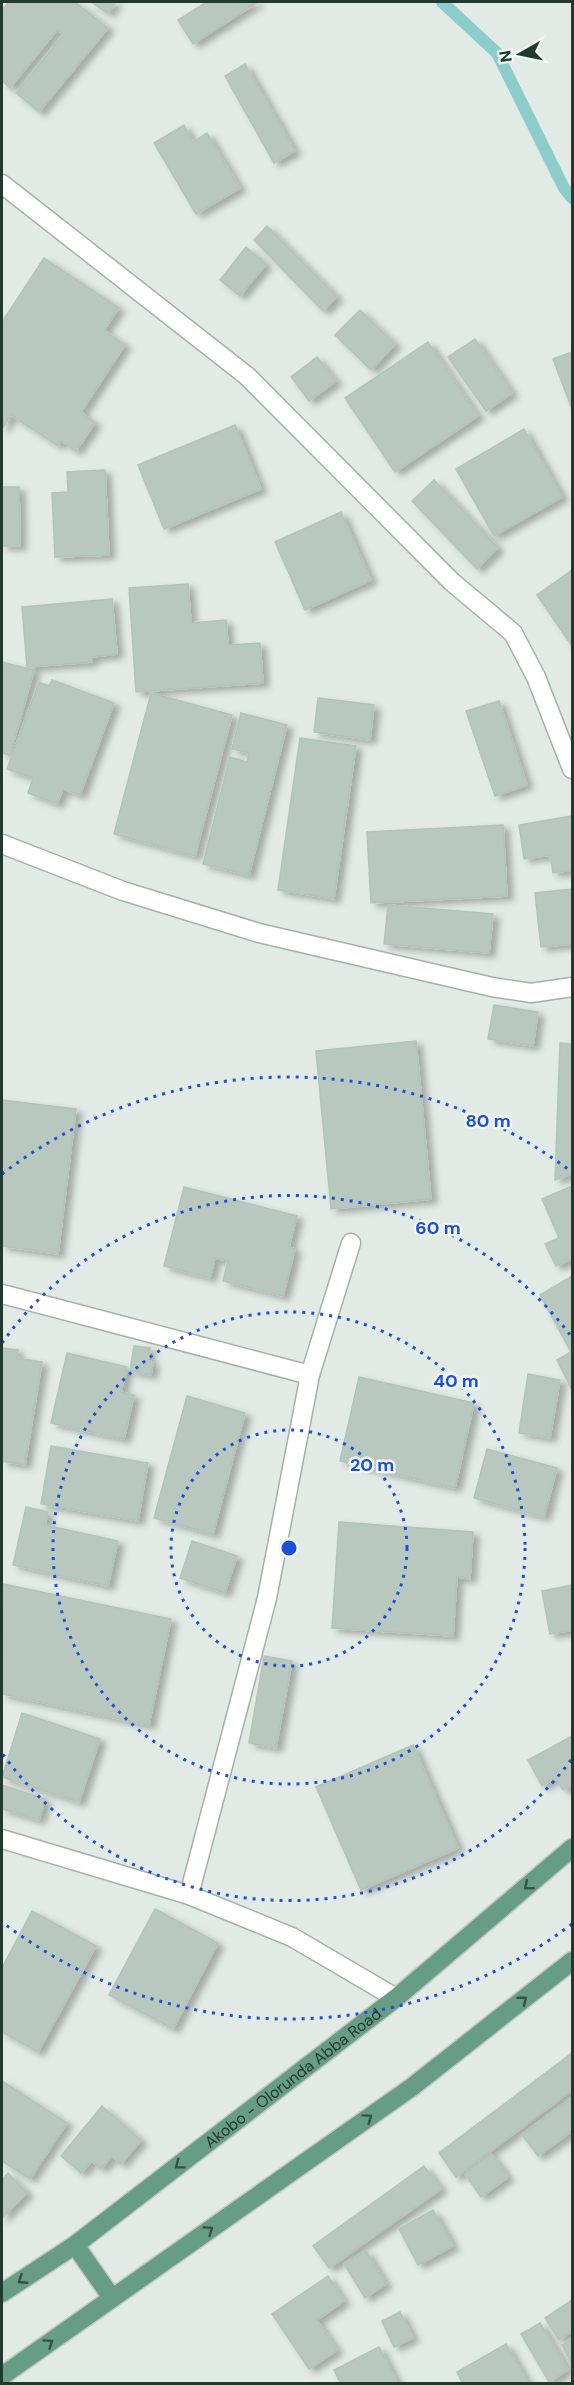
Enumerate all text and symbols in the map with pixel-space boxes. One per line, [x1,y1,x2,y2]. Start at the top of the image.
north arrow [490,24,550,84]
text: N [494,49,517,64]
text: 80 m [465,1109,511,1133]
text: 60 m [415,1216,461,1240]
text: 40 m [433,1369,479,1393]
text: 20 m [350,1453,394,1477]
centre of rings [279,1538,299,1558]
one-way arrow [524,1879,535,1890]
one-way arrow [516,1996,527,2007]
street label: Akobo - Olorunda Abba Road [200,2003,385,2152]
one-way arrow [361,2114,372,2125]
one-way arrow [175,2157,186,2168]
one-way arrow [202,2226,213,2237]
one-way arrow [17,2272,28,2283]
one-way arrow [43,2339,54,2350]

